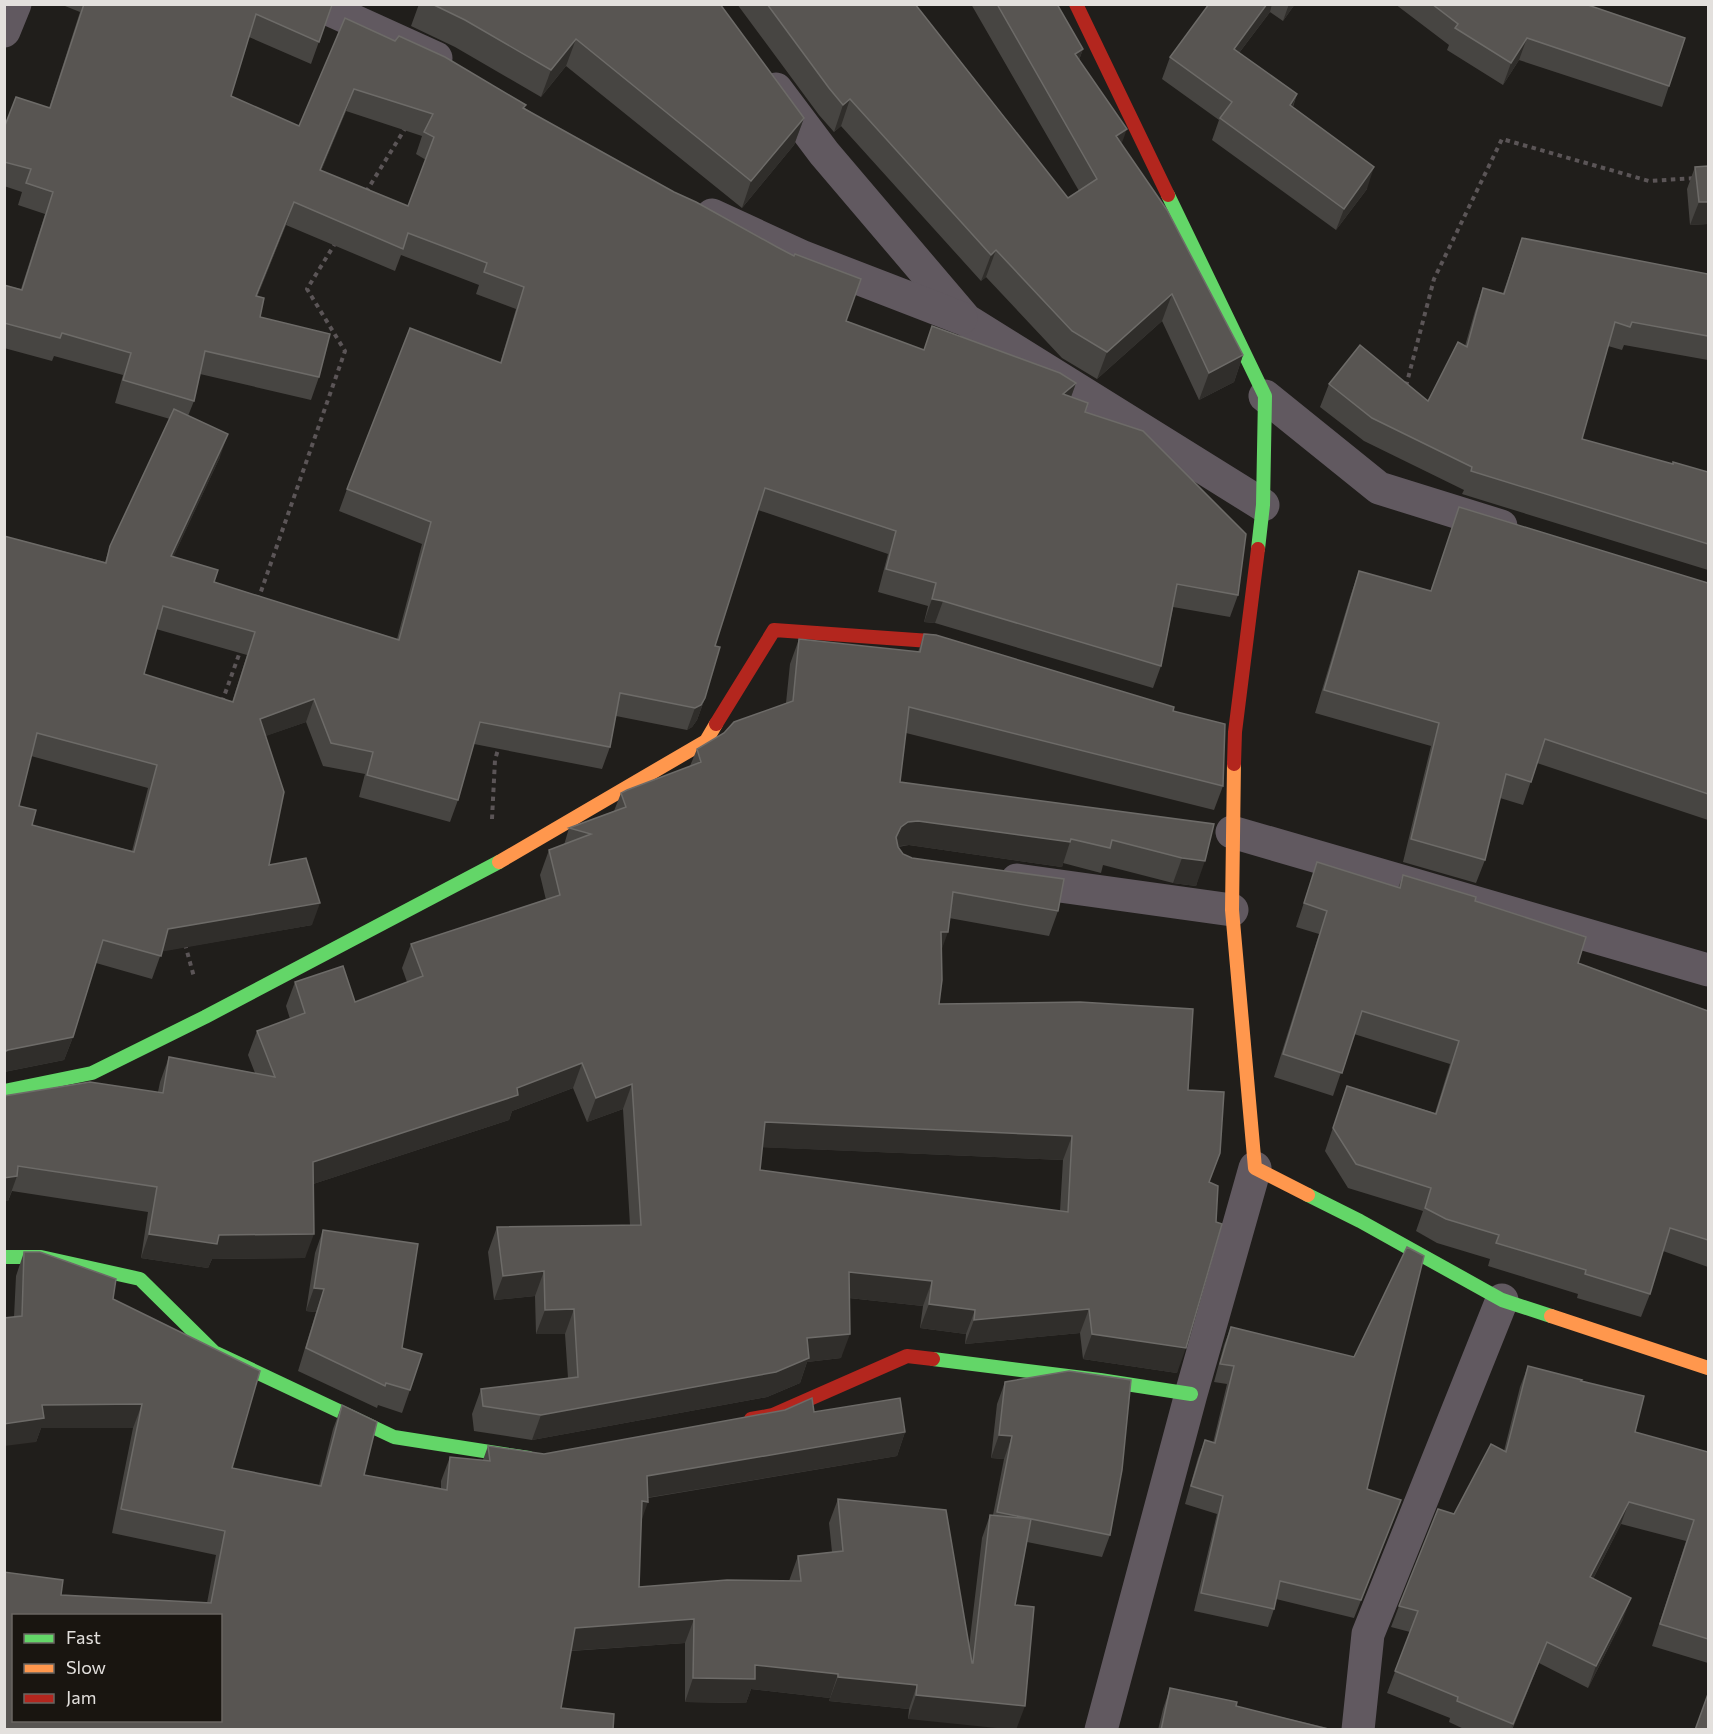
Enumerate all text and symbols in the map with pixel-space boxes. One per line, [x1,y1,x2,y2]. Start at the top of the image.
legend [12,1614,222,1722]
text: Fast [66,1626,101,1648]
text: Slow [66,1656,106,1678]
text: Jam [66,1686,96,1708]

